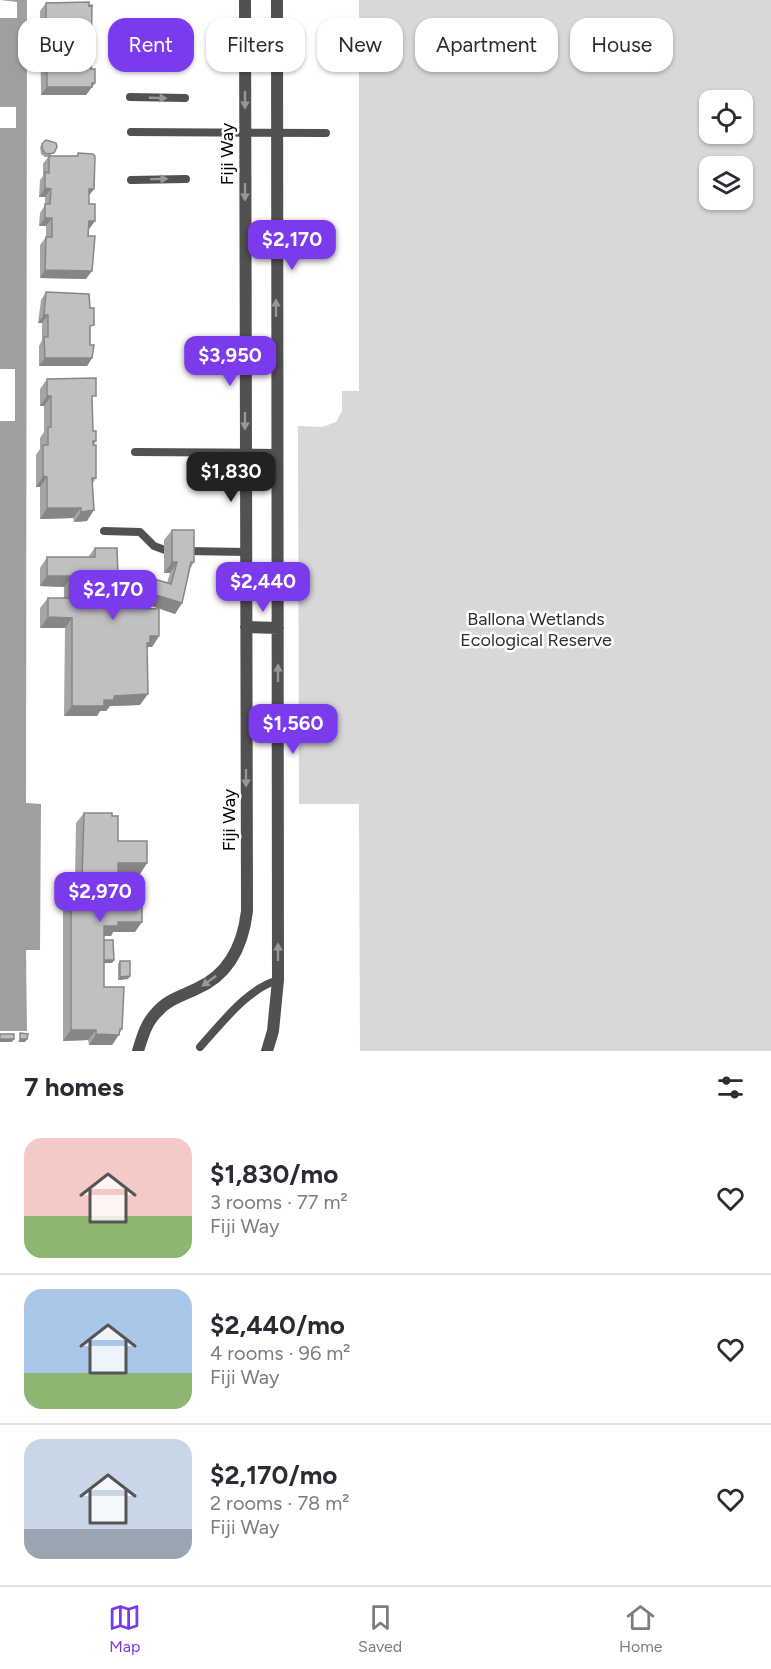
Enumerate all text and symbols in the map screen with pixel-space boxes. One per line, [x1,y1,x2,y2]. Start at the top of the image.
chip: Buy [18,18,96,72]
chip: Rent [108,18,194,72]
chip: Filters [206,18,305,72]
chip: New [317,18,403,72]
chip: Apartment [415,18,558,72]
chip: House [570,18,673,72]
map controls [699,90,753,210]
button: locate [699,90,753,144]
one-way arrow [240,91,250,110]
one-way arrow [148,93,167,102]
street label: Fiji Way [216,122,238,185]
button: layers [699,156,753,210]
one-way arrow [149,175,168,184]
one-way arrow [240,182,250,201]
pin: $2,170 [243,220,341,271]
text: $2,170 [262,227,322,251]
one-way arrow [271,298,281,317]
pin: $3,950 [181,336,279,387]
text: $3,950 [198,343,262,367]
one-way arrow [240,411,250,430]
pin: $1,830 [182,452,280,503]
text: $1,830 [201,459,261,483]
pin: $2,440 [214,562,312,613]
text: $2,440 [230,569,296,593]
pin: $2,170 [64,570,162,621]
text: $2,170 [83,577,143,601]
park label: Ballona Wetlands Ecological Reserve [460,608,612,651]
one-way arrow [273,663,283,682]
pin: $1,560 [244,704,342,755]
text: $1,560 [263,711,323,735]
one-way arrow [241,769,251,788]
street label: Fiji Way [218,788,240,851]
pin: $2,970 [51,872,149,923]
text: $2,970 [68,879,132,903]
one-way arrow [273,942,283,961]
one-way arrow [201,975,217,987]
text: 7 homes [24,1071,124,1103]
icon: filters [714,1071,747,1104]
text: $1,830/mo [210,1158,338,1190]
icon: home [72,1162,144,1234]
icon: heart [714,1182,747,1215]
text: 3 rooms · 77 m² [210,1190,348,1214]
text: Fiji Way [210,1214,279,1238]
text: $2,440/mo [210,1309,345,1341]
icon: home [72,1313,144,1385]
icon: heart [714,1333,747,1366]
text: 4 rooms · 96 m² [210,1341,350,1365]
text: Fiji Way [210,1365,279,1389]
text: $2,170/mo [210,1459,337,1491]
icon: home [72,1463,144,1535]
icon: heart [714,1483,747,1516]
text: 2 rooms · 78 m² [210,1491,350,1515]
text: Fiji Way [210,1515,279,1539]
tab: Map [108,1601,141,1656]
tab: Saved [358,1601,402,1656]
tab: Home [619,1601,663,1656]

